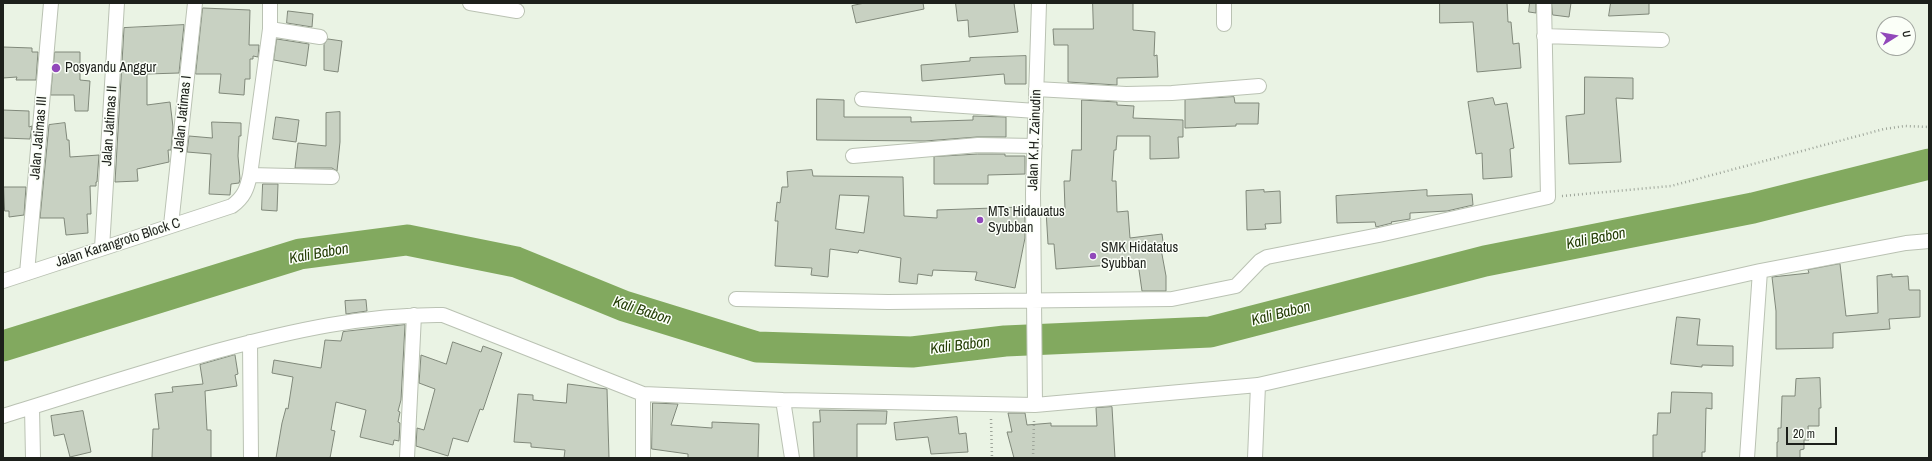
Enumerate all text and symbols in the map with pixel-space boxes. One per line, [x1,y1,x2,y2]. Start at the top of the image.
north arrow [1876,16,1916,56]
text: U [1899,29,1914,38]
place label: Posyandu Anggur [65,60,156,76]
marker: Posyandu Anggur [50,62,62,74]
street label: Jalan Jatimas I [171,75,195,153]
street label: Jalan Jatimas II [99,85,121,167]
street label: Jalan K.H. Zainudin [1025,89,1045,191]
street label: Jalan Jatimas III [27,96,51,180]
place label: MTs Hidauatus Syubban [988,204,1065,236]
street label: Jalan Karangroto Block C [54,215,182,271]
marker: MTs Hidauatus Syubban [975,215,985,225]
water label: Kali Babon [1565,224,1627,254]
water label: Kali Babon [288,240,350,268]
place label: SMK Hidatatus Syubban [1101,240,1178,272]
marker: SMK Hidatatus Syubban [1088,251,1098,261]
water label: Kali Babon [611,293,673,329]
water label: Kali Babon [1250,298,1312,330]
water label: Kali Babon [929,333,991,359]
scale bar [1788,419,1839,445]
text: 20 m [1793,426,1815,442]

